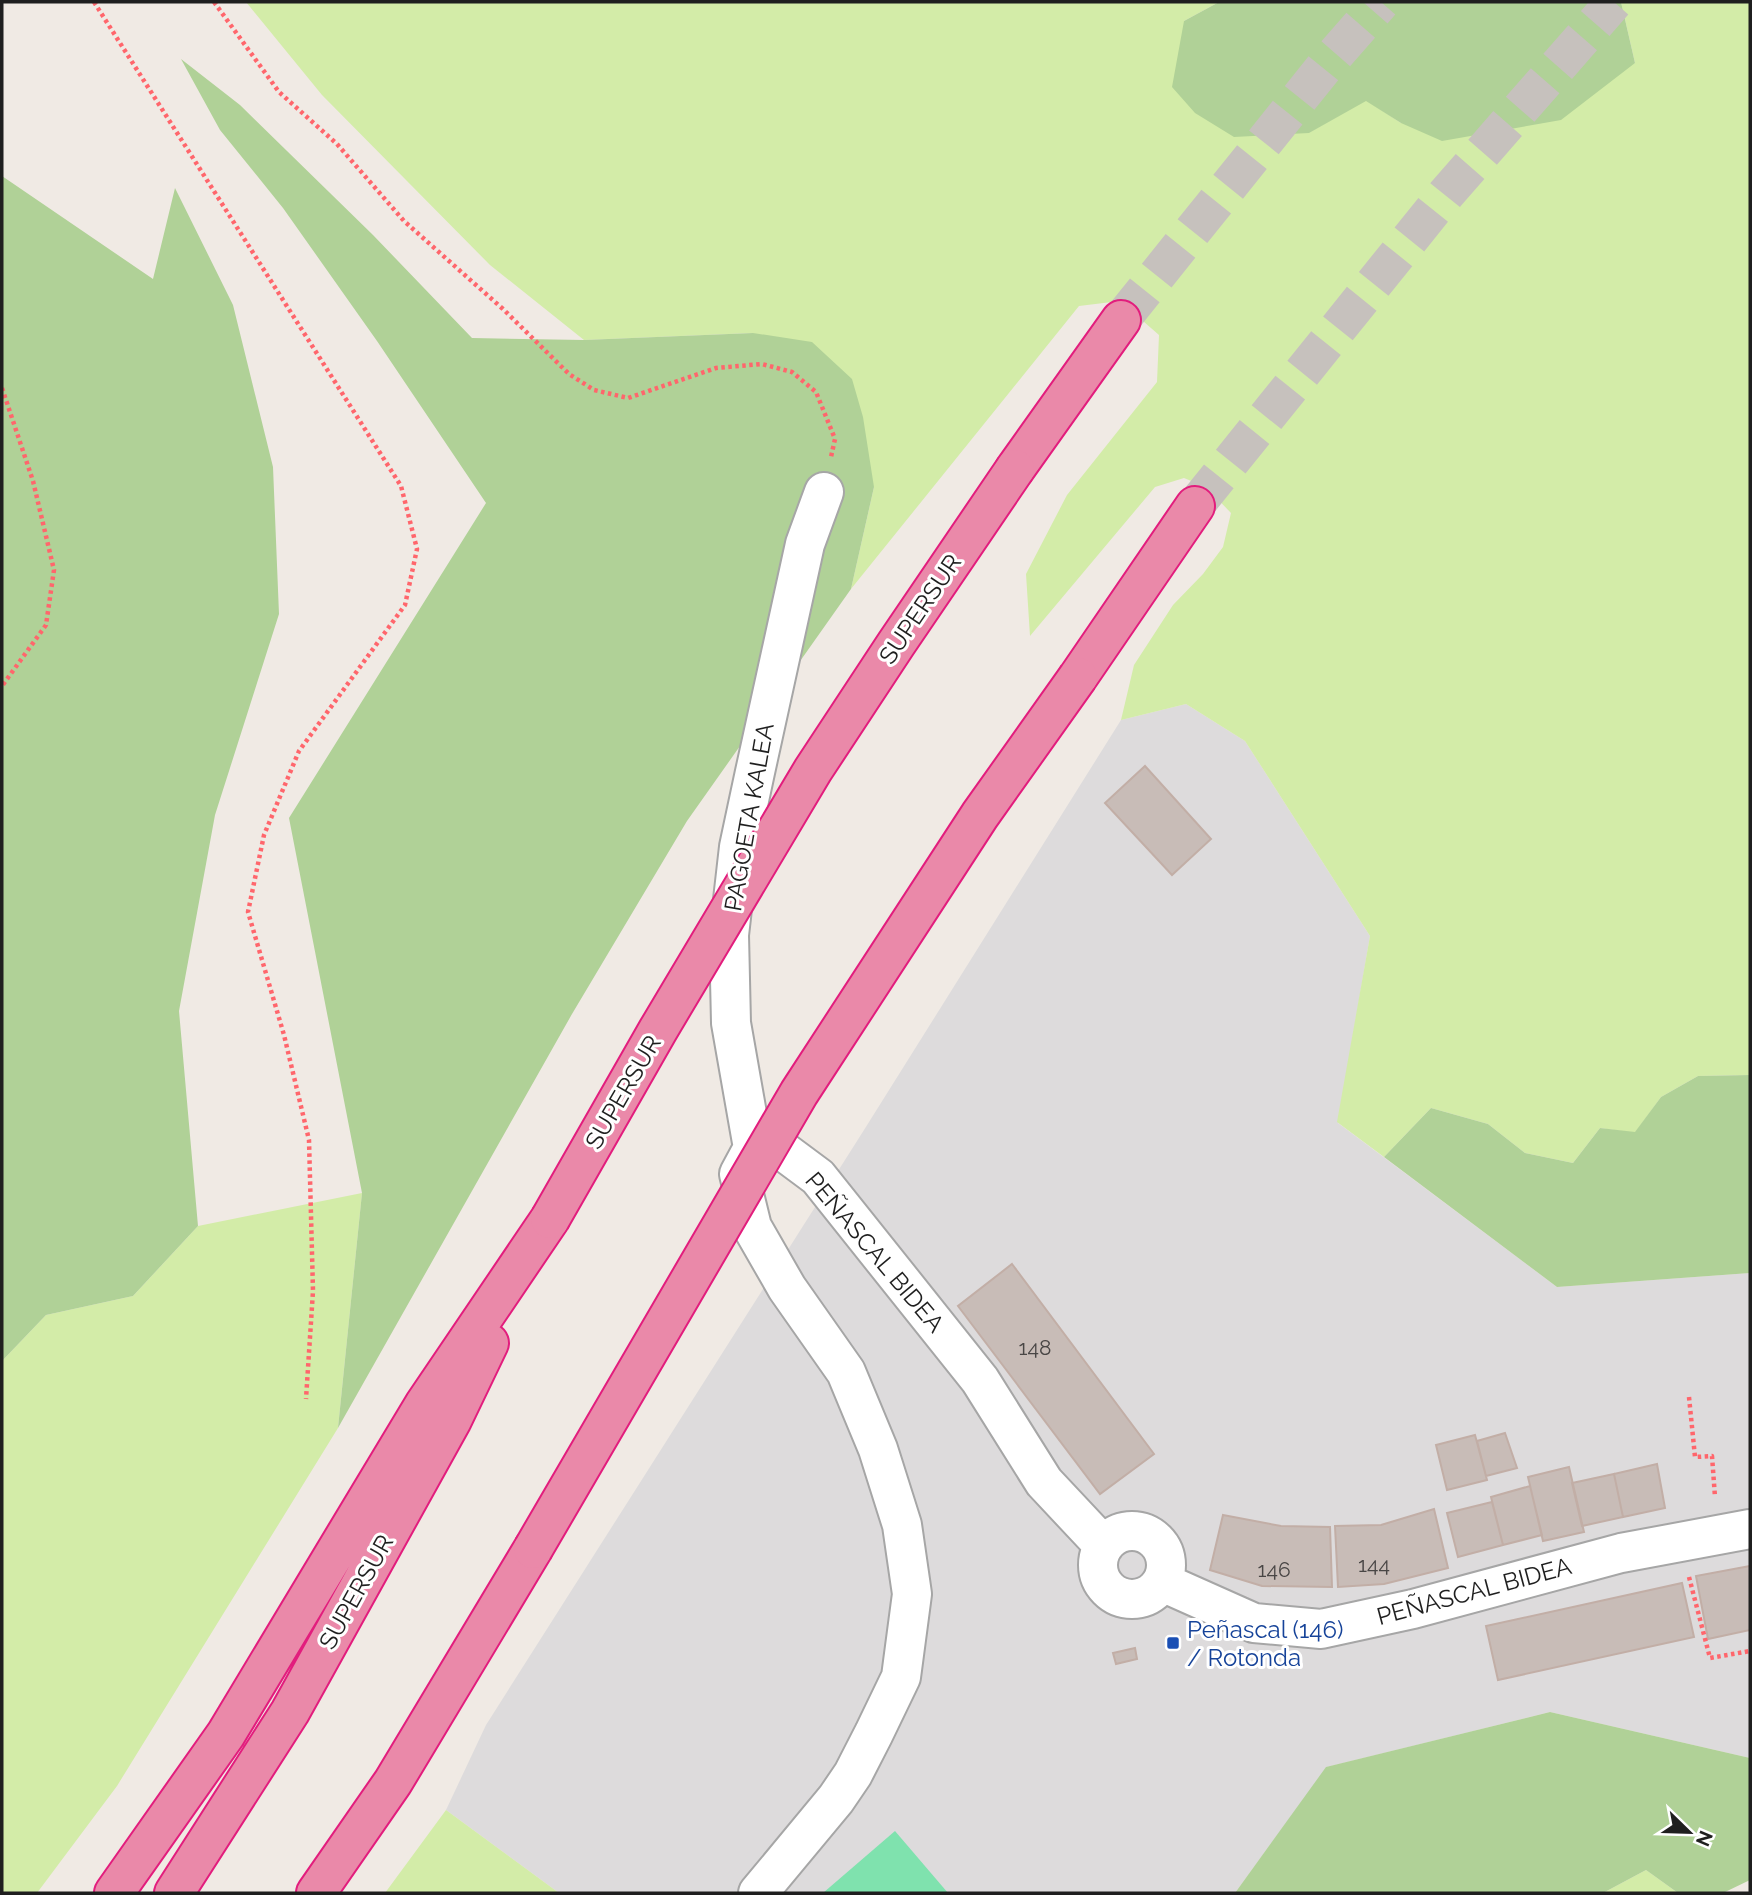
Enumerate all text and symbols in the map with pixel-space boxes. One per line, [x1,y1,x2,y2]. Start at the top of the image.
street label: SUPERSUR [873,549,967,669]
street label: PAGOETA KALEA [718,721,780,913]
street label: SUPERSUR [579,1030,667,1154]
street label: PEÑASCAL BIDEA [799,1166,951,1338]
house number: 148 [1019,1335,1051,1360]
street label: SUPERSUR [313,1530,399,1654]
street label: PEÑASCAL BIDEA [1373,1551,1575,1631]
house number: 144 [1358,1552,1390,1577]
house number: 146 [1257,1557,1291,1582]
place label: Peñascal (146) / Rotonda [1187,1615,1343,1672]
marker: Peñascal (146) / Rotonda [1165,1635,1181,1651]
north arrow [1654,1797,1724,1867]
text: N [1692,1828,1718,1850]

